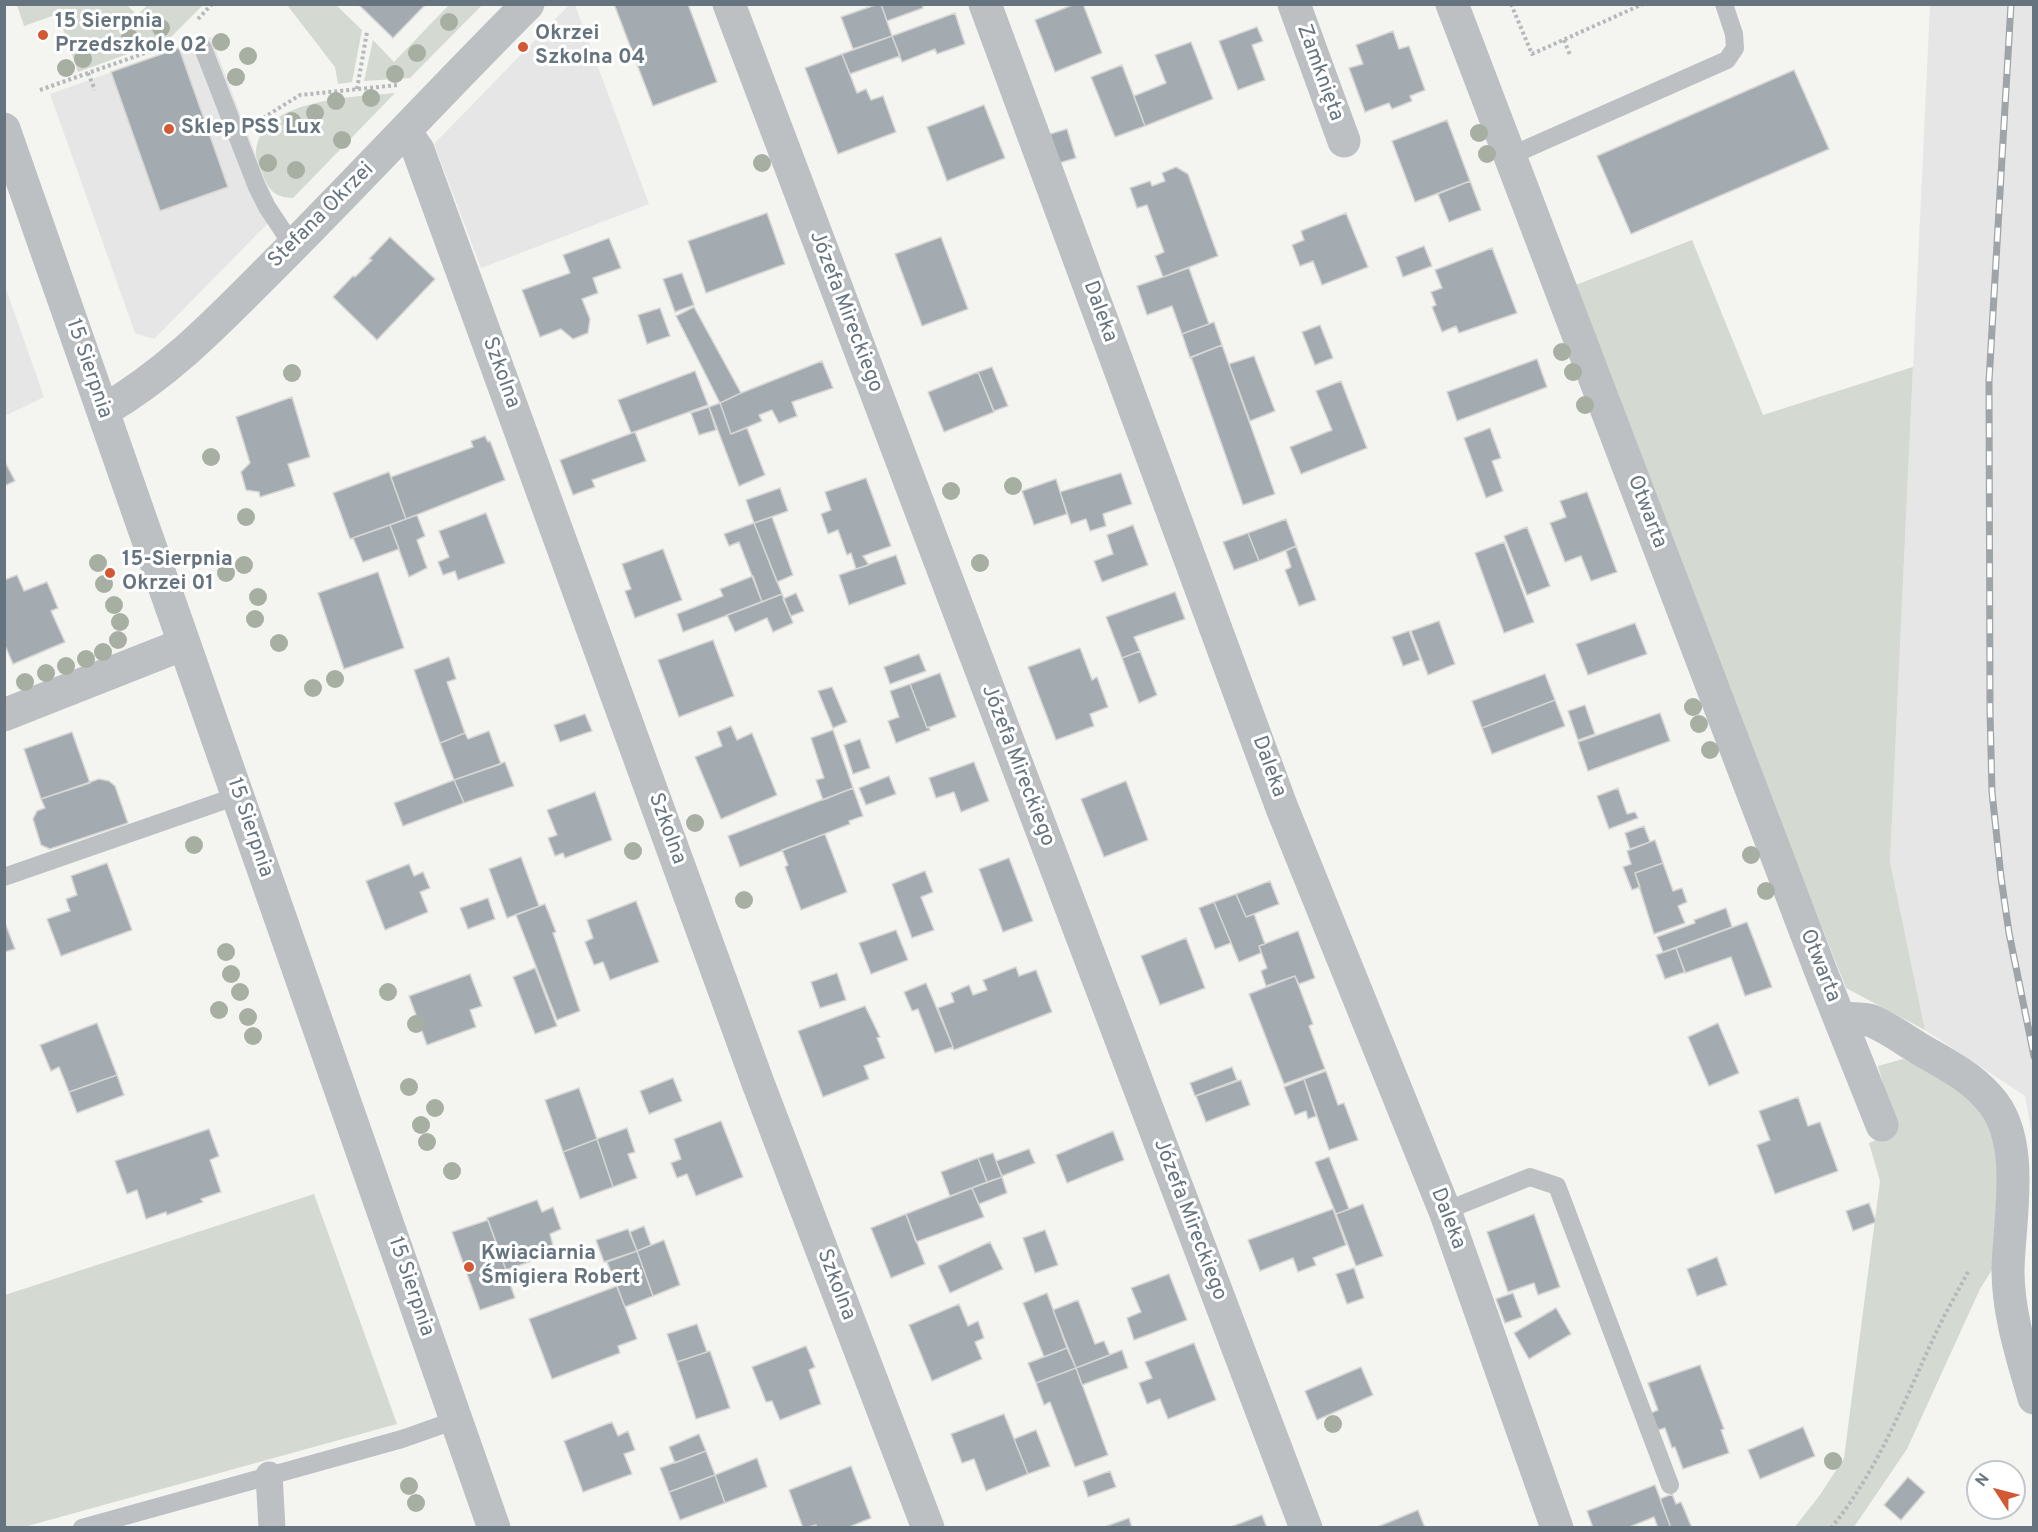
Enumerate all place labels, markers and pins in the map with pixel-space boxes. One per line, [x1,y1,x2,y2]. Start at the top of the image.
place label: 15 Sierpnia Przedszkole 02 [55,10,207,60]
place label: Okrzei Szkolna 04 [535,22,645,72]
marker: 15 Sierpnia Przedszkole 02 [36,28,50,42]
marker: Okrzei Szkolna 04 [516,40,530,54]
place label: Sklep PSS Lux [181,116,321,142]
marker: Sklep PSS Lux [162,122,176,136]
place label: 15-Sierpnia Okrzei 01 [122,548,233,598]
marker: 15-Sierpnia Okrzei 01 [103,566,117,580]
place label: Kwiaciarnia Śmigiera Robert [481,1242,640,1292]
marker: Kwiaciarnia Śmigiera Robert [462,1260,476,1274]

